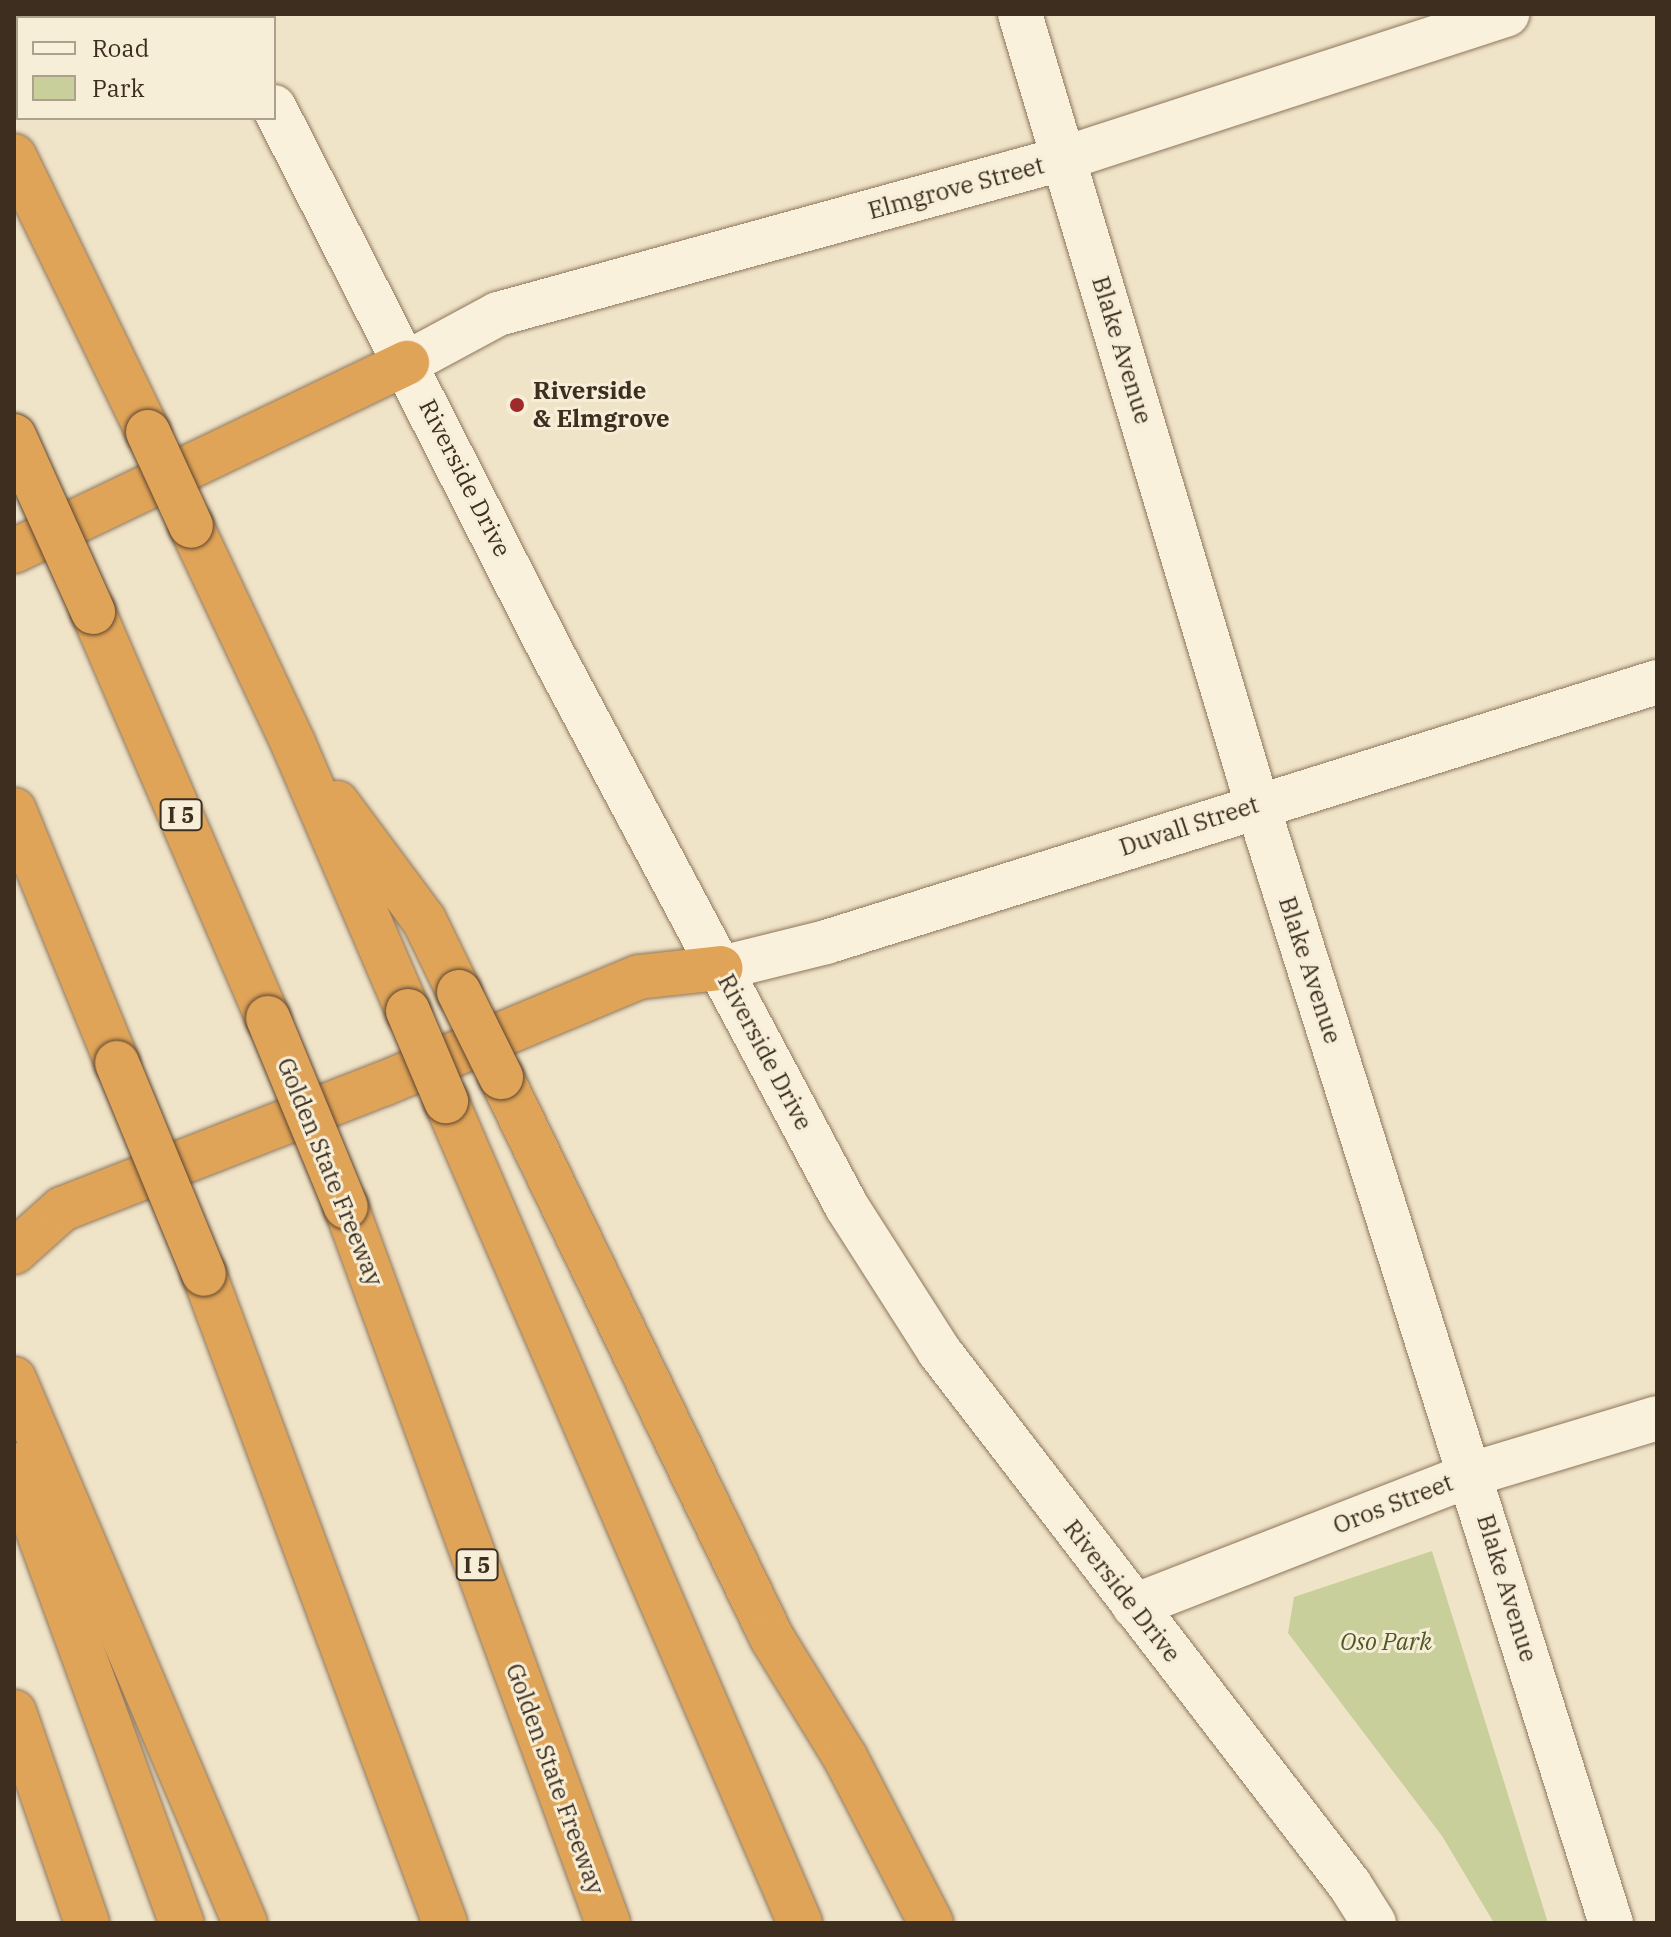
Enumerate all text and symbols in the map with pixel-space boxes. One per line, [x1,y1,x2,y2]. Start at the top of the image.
legend [16,16,276,120]
text: Road [92,32,149,64]
text: Park [92,72,144,104]
street label: Elmgrove Street [865,151,1047,225]
street label: Blake Avenue [1086,273,1158,427]
place label: Riverside & Elmgrove [533,377,670,433]
street label: Riverside Drive [413,395,517,561]
marker: Riverside & Elmgrove [508,396,526,414]
street label: Duvall Street [1116,790,1262,862]
road number: I 5 [159,797,203,833]
street label: Blake Avenue [1273,893,1347,1047]
street label: Riverside Drive [712,969,818,1135]
street label: Golden State Freeway [271,1054,389,1290]
street label: Oros Street [1329,1468,1457,1540]
street label: Blake Avenue [1471,1511,1543,1665]
street label: Riverside Drive [1058,1514,1186,1668]
road number: I 5 [455,1547,499,1583]
park label: Oso Park [1340,1628,1432,1656]
street label: Golden State Freeway [500,1660,610,1898]

